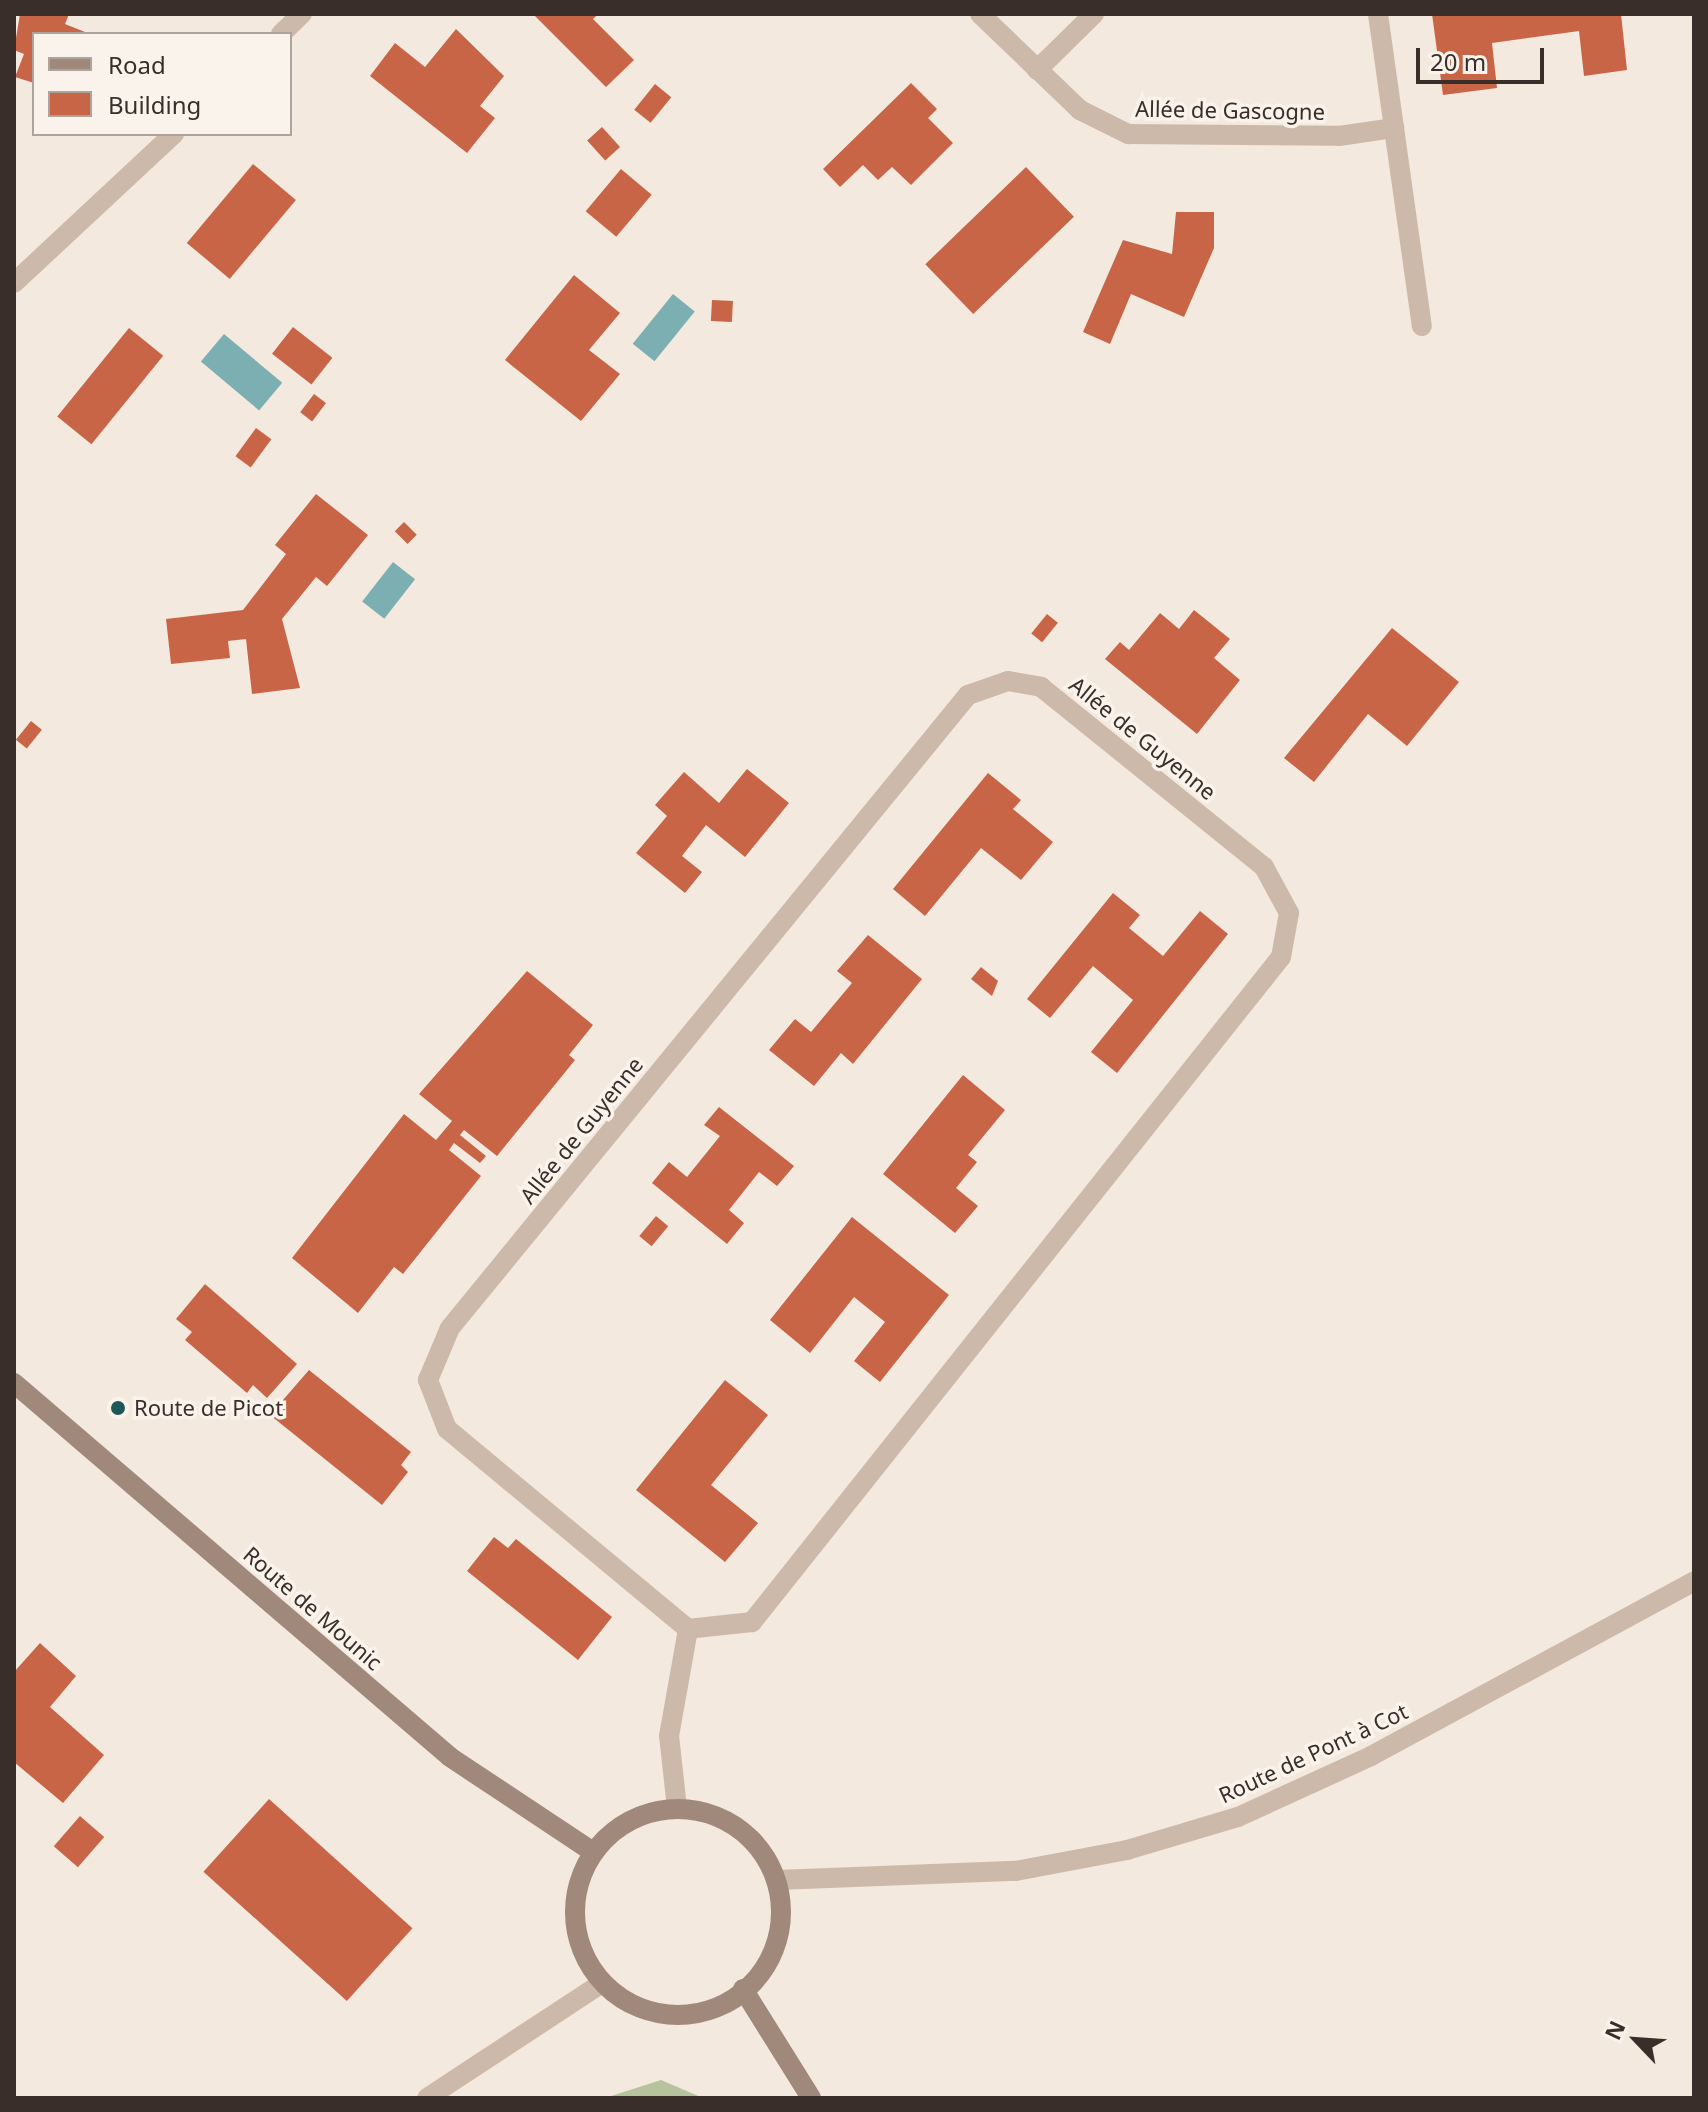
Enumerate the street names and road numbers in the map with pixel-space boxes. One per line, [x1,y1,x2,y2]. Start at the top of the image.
street label: Allée de Gascogne [1135,95,1325,125]
street label: Allée de Guyenne [1065,671,1221,805]
street label: Allée de Guyenne [514,1052,648,1208]
street label: Route de Mounic [238,1541,388,1675]
street label: Route de Pont à Cot [1214,1698,1412,1808]

